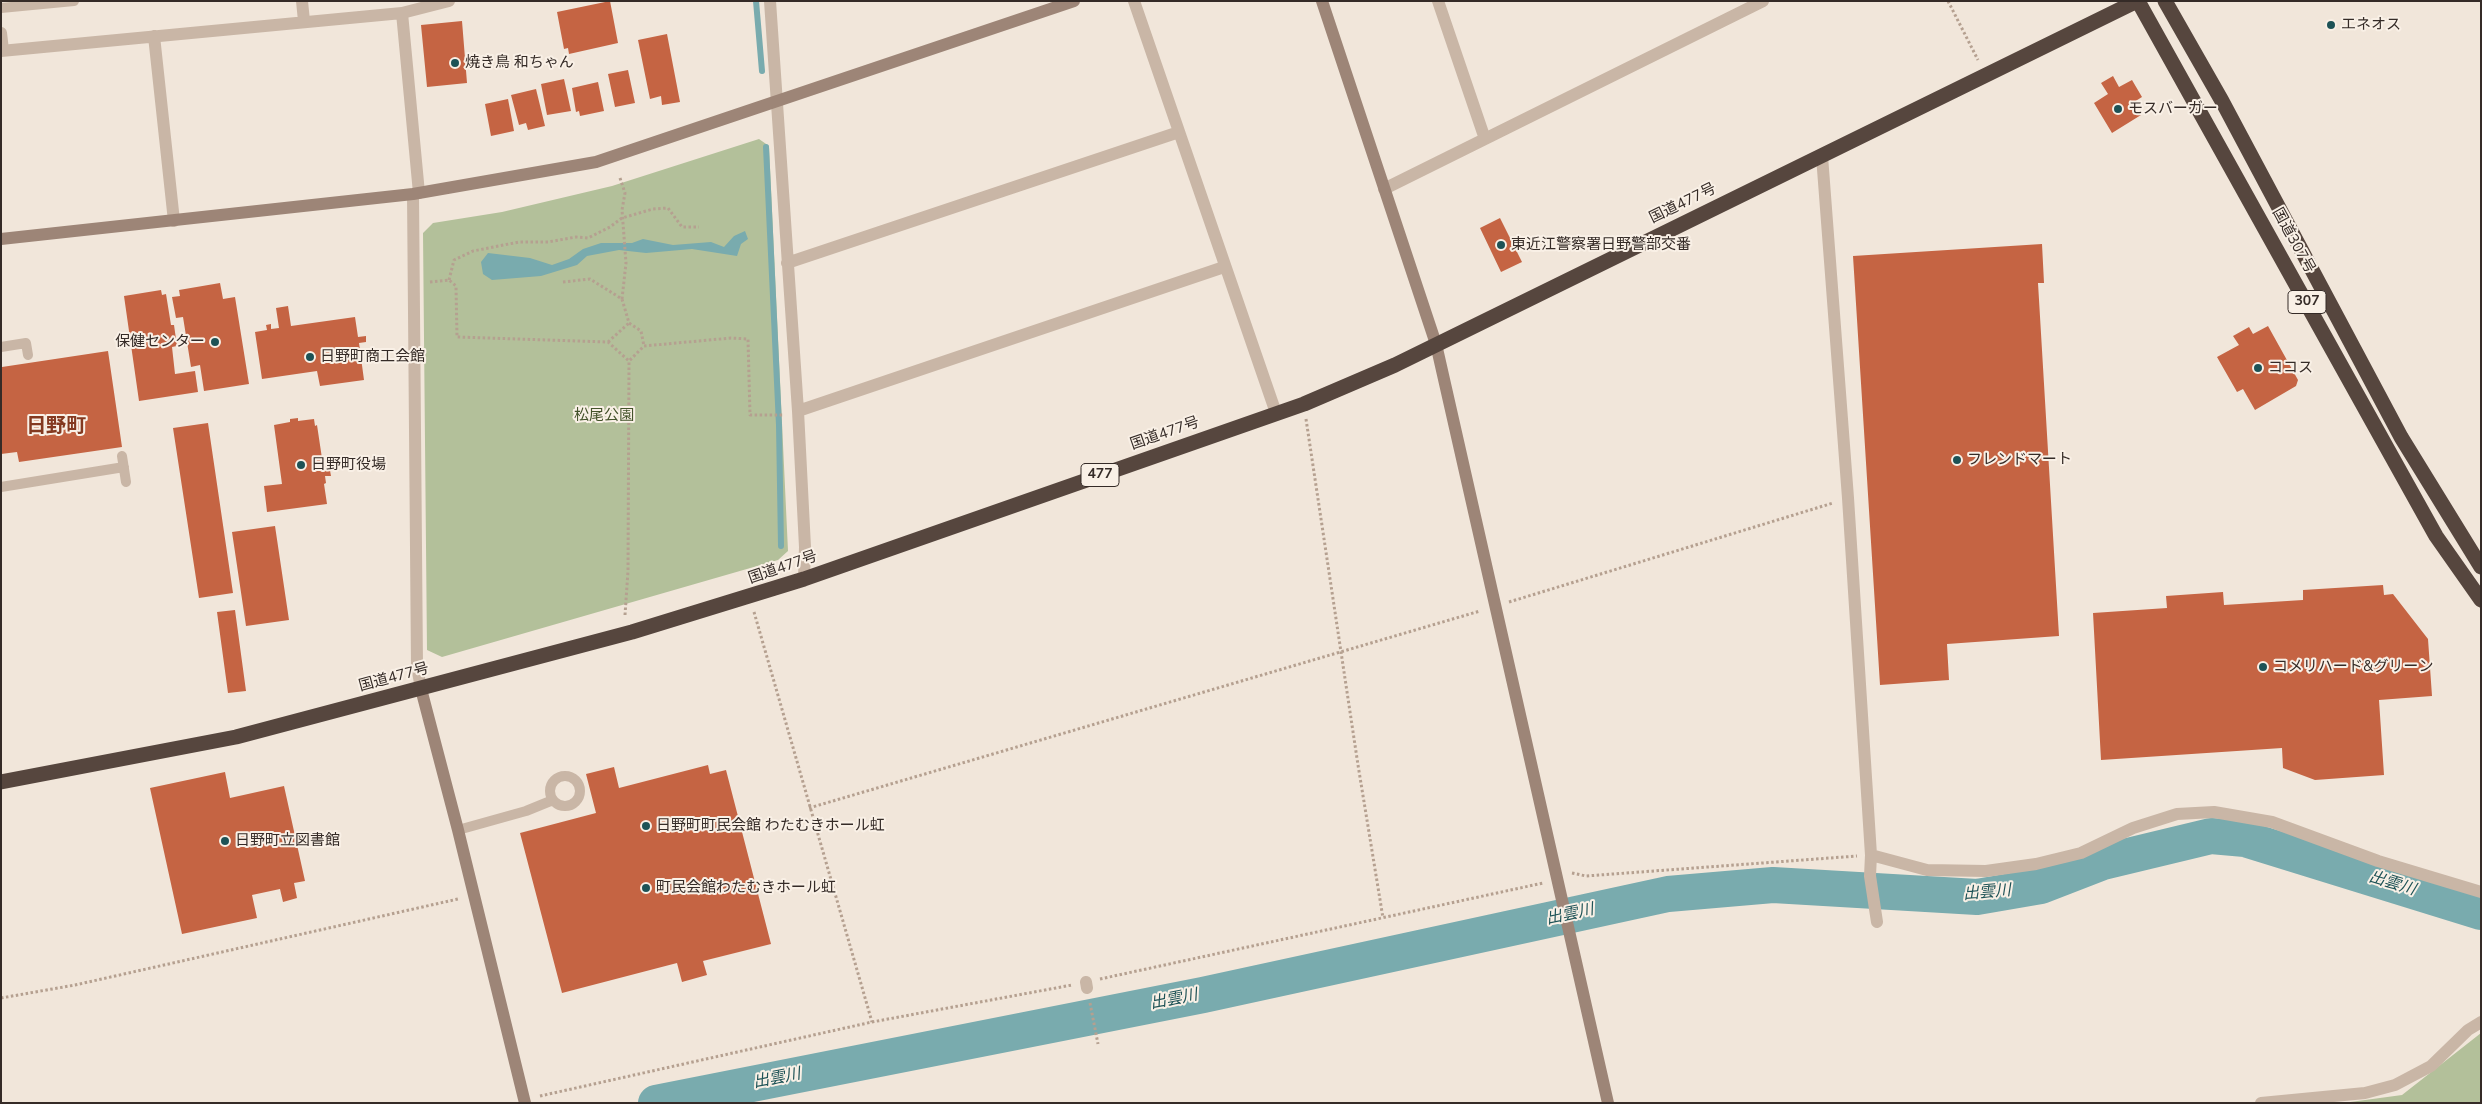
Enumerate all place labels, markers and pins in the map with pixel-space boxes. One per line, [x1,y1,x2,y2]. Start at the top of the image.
place label: エネオス [2341,16,2401,34]
marker: エネオス [2325,19,2337,31]
place label: 焼き鳥 和ちゃん [465,54,574,72]
marker: 焼き鳥 和ちゃん [449,57,461,69]
place label: モスバーガー [2128,100,2218,118]
marker: モスバーガー [2112,103,2124,115]
place label: 東近江警察署日野警部交番 [1511,236,1691,254]
marker: 東近江警察署日野警部交番 [1495,239,1507,251]
place label: 保健センター [115,333,205,351]
marker: 保健センター [209,336,221,348]
place label: 日野町商工会館 [320,348,425,366]
marker: 日野町商工会館 [304,351,316,363]
place label: ココス [2268,359,2313,377]
marker: ココス [2252,362,2264,374]
place label: フレンドマート [1967,451,2072,469]
marker: フレンドマート [1951,454,1963,466]
place label: 日野町役場 [311,456,386,474]
marker: 日野町役場 [295,459,307,471]
place label: コメリハード&グリーン [2273,658,2433,676]
marker: コメリハード&グリーン [2257,661,2269,673]
place label: 日野町町民会館 わたむきホール虹 [656,817,885,835]
marker: 日野町町民会館 わたむきホール虹 [640,820,652,832]
place label: 日野町立図書館 [235,832,340,850]
marker: 日野町立図書館 [219,835,231,847]
place label: 町民会館わたむきホール虹 [656,879,836,897]
marker: 町民会館わたむきホール虹 [640,882,652,894]

